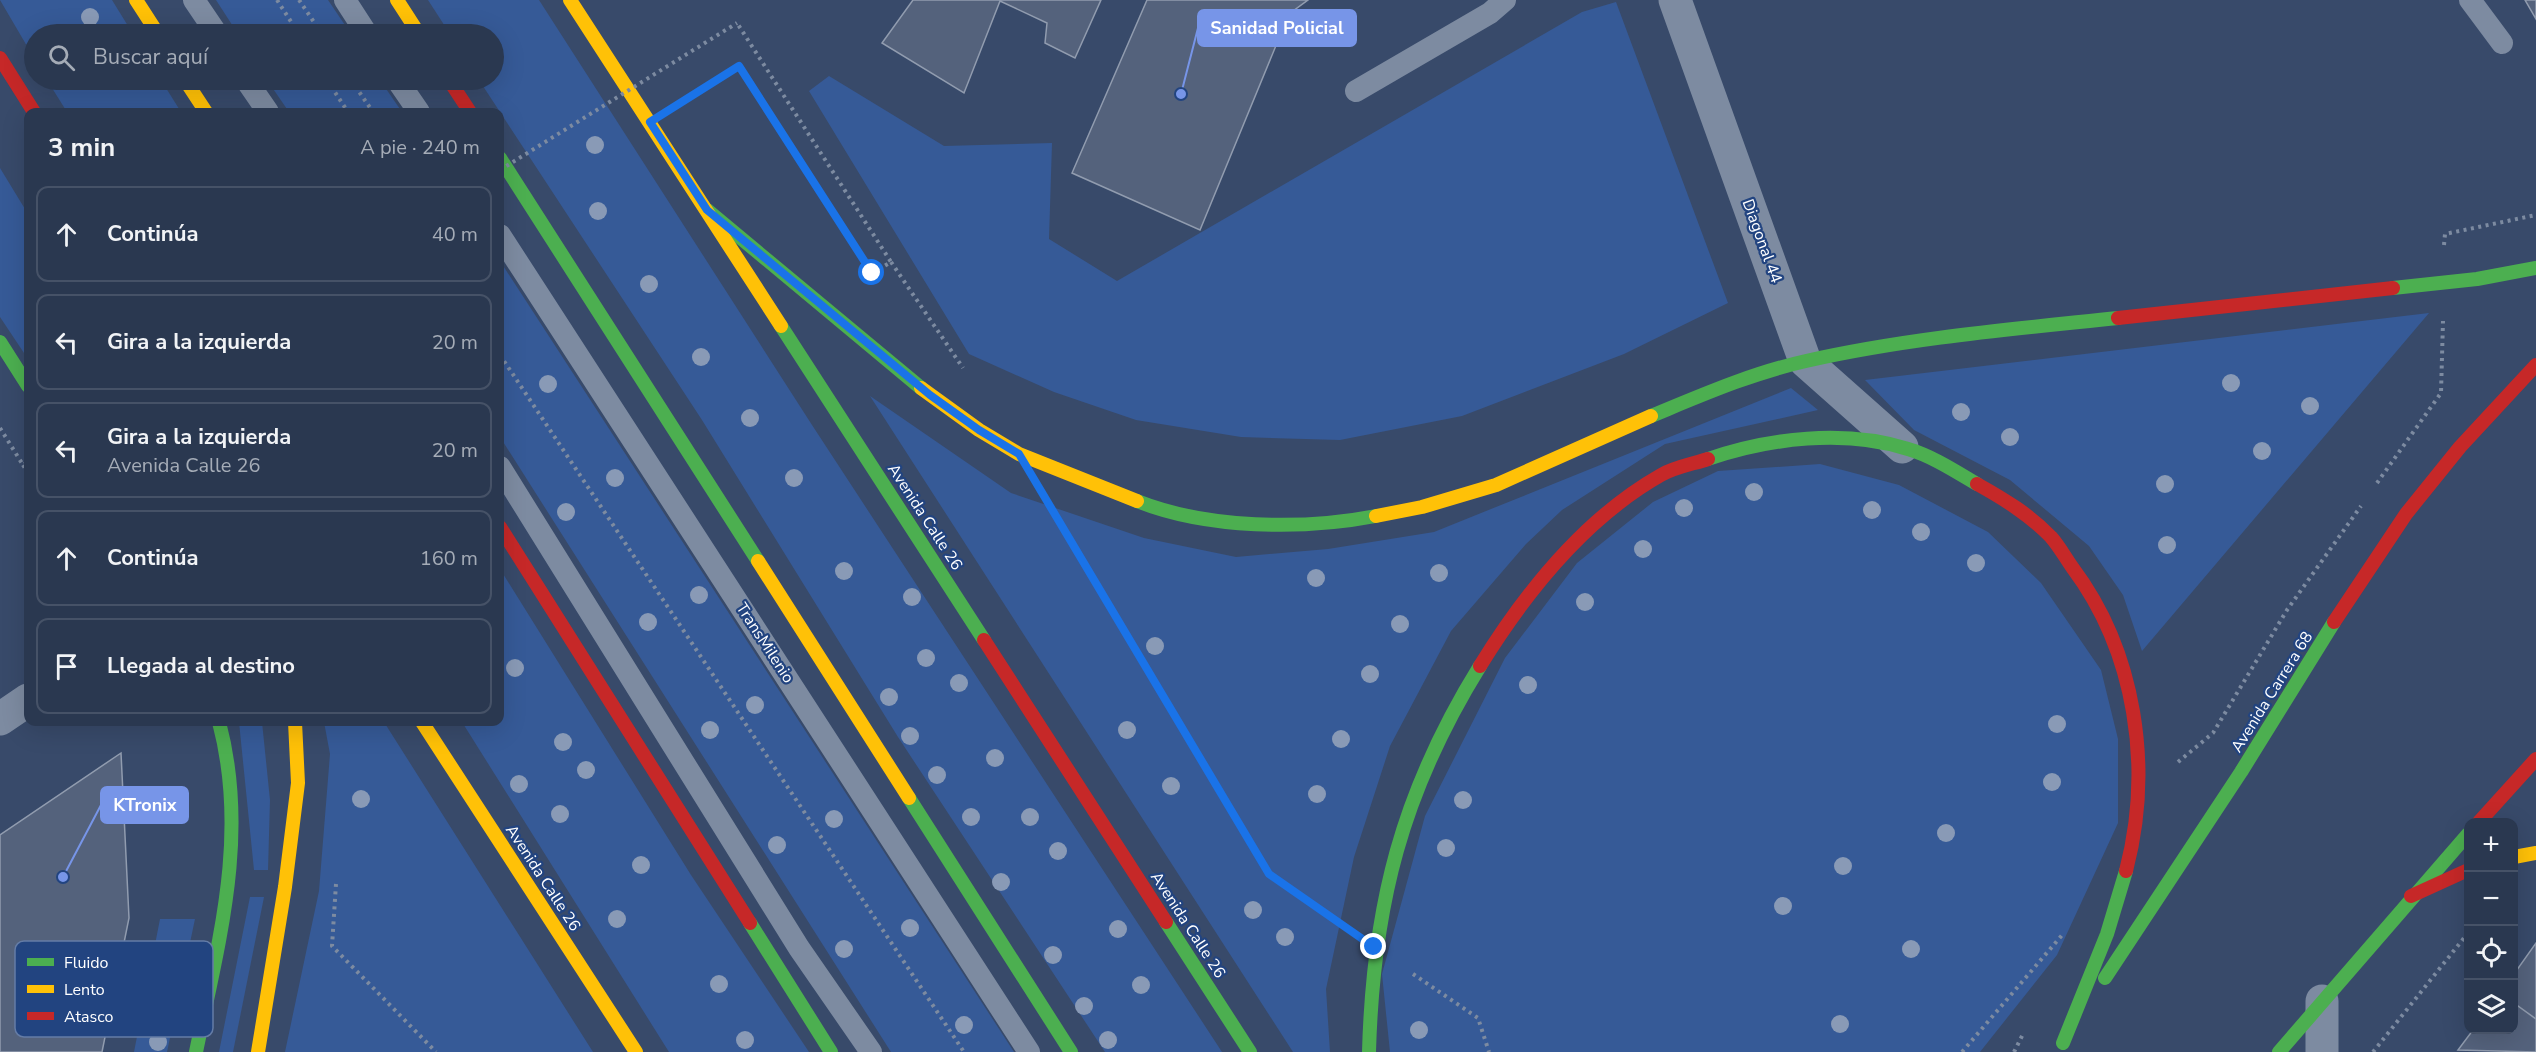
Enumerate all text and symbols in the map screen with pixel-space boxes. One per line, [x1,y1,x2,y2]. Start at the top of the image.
callout: Sanidad Policial [1198,10,1356,46]
text: Sanidad Policial [1210,16,1344,40]
search box [24,24,504,90]
icon: search [45,41,78,74]
text: Buscar aquí [93,42,208,72]
text: 3 min [48,130,115,165]
text: A pie · 240 m [360,134,480,161]
street label: Diagonal 44 [1737,196,1788,286]
icon: ahead [50,218,83,251]
text: Continúa [107,219,198,249]
text: 40 m [432,221,478,248]
route start [858,259,884,285]
icon: left [50,326,83,359]
text: Gira a la izquierda [107,327,291,357]
text: 20 m [432,329,478,356]
text: Gira a la izquierda [107,422,291,452]
icon: left [50,434,83,467]
text: 20 m [432,437,478,464]
text: Avenida Calle 26 [107,452,261,479]
street label: Avenida Calle 26 [882,460,968,574]
icon: ahead [50,542,83,575]
text: Continúa [107,543,198,573]
text: 160 m [420,545,478,572]
street label: TransMilenio [731,599,799,687]
street label: Avenida Carrera 68 [2226,627,2318,757]
icon: arrive [50,650,83,683]
text: Llegada al destino [107,651,295,681]
callout: KTronix [101,787,188,823]
text: KTronix [113,793,177,817]
map controls [2464,818,2518,1034]
button: + [2464,818,2518,872]
street label: Avenida Calle 26 [500,821,586,935]
street label: Avenida Calle 26 [1145,868,1231,982]
button: − [2464,872,2518,926]
button: locate [2464,926,2518,980]
route end [1360,933,1386,959]
legend [15,941,213,1037]
text: Fluido [64,952,109,974]
text: Lento [64,979,105,1001]
button: layers [2464,980,2518,1034]
text: Atasco [64,1006,113,1028]

